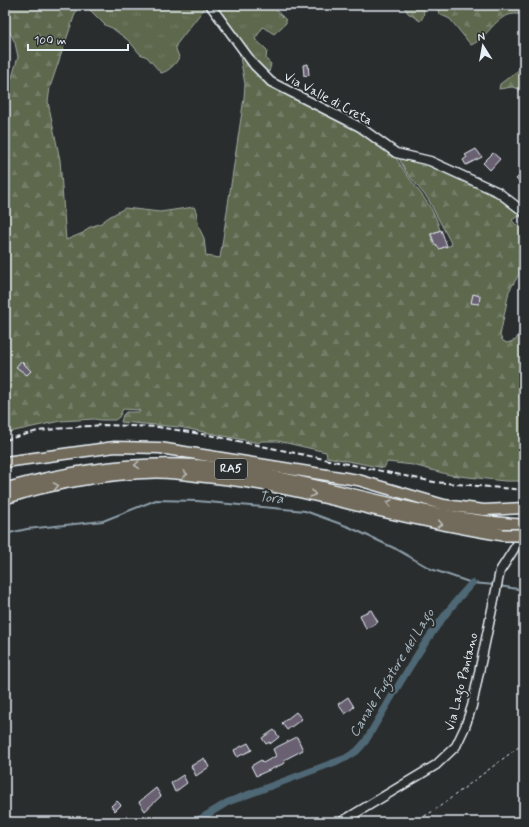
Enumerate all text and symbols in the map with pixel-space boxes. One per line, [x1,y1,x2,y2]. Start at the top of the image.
scale bar [28,26,128,52]
north arrow [463,26,503,66]
text: N [476,30,486,45]
text: 100 m [34,33,66,49]
street label: Via Valle di Creta [281,68,376,130]
road number: RA5 [215,459,247,479]
one-way arrow [134,460,140,469]
one-way arrow [182,470,188,479]
one-way arrow [53,482,60,491]
water label: Tora [258,488,284,508]
one-way arrow [310,490,317,498]
one-way arrow [386,499,393,507]
one-way arrow [437,519,443,527]
water label: Canale Fugatore del Lago [345,605,441,742]
street label: Via Lago Pantano [442,631,485,734]

